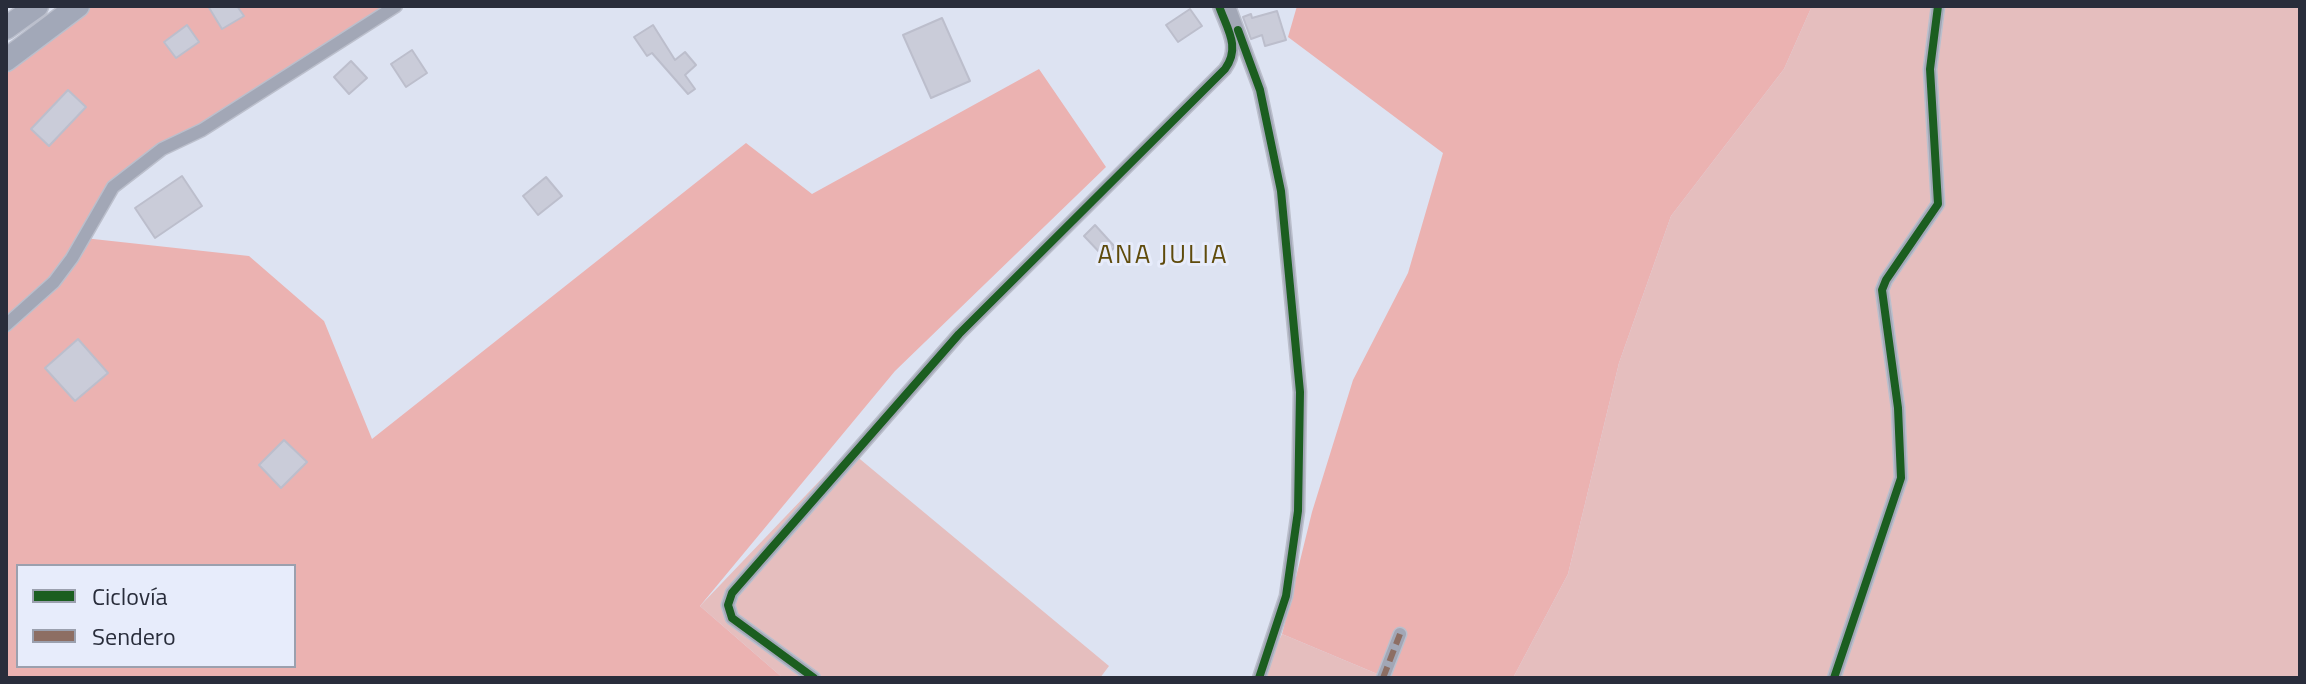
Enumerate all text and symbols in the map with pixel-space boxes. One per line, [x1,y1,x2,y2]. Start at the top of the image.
district label: ANA JULIA [1098,241,1228,273]
legend [16,564,296,668]
text: Ciclovía [92,578,168,614]
text: Sendero [92,618,176,654]

